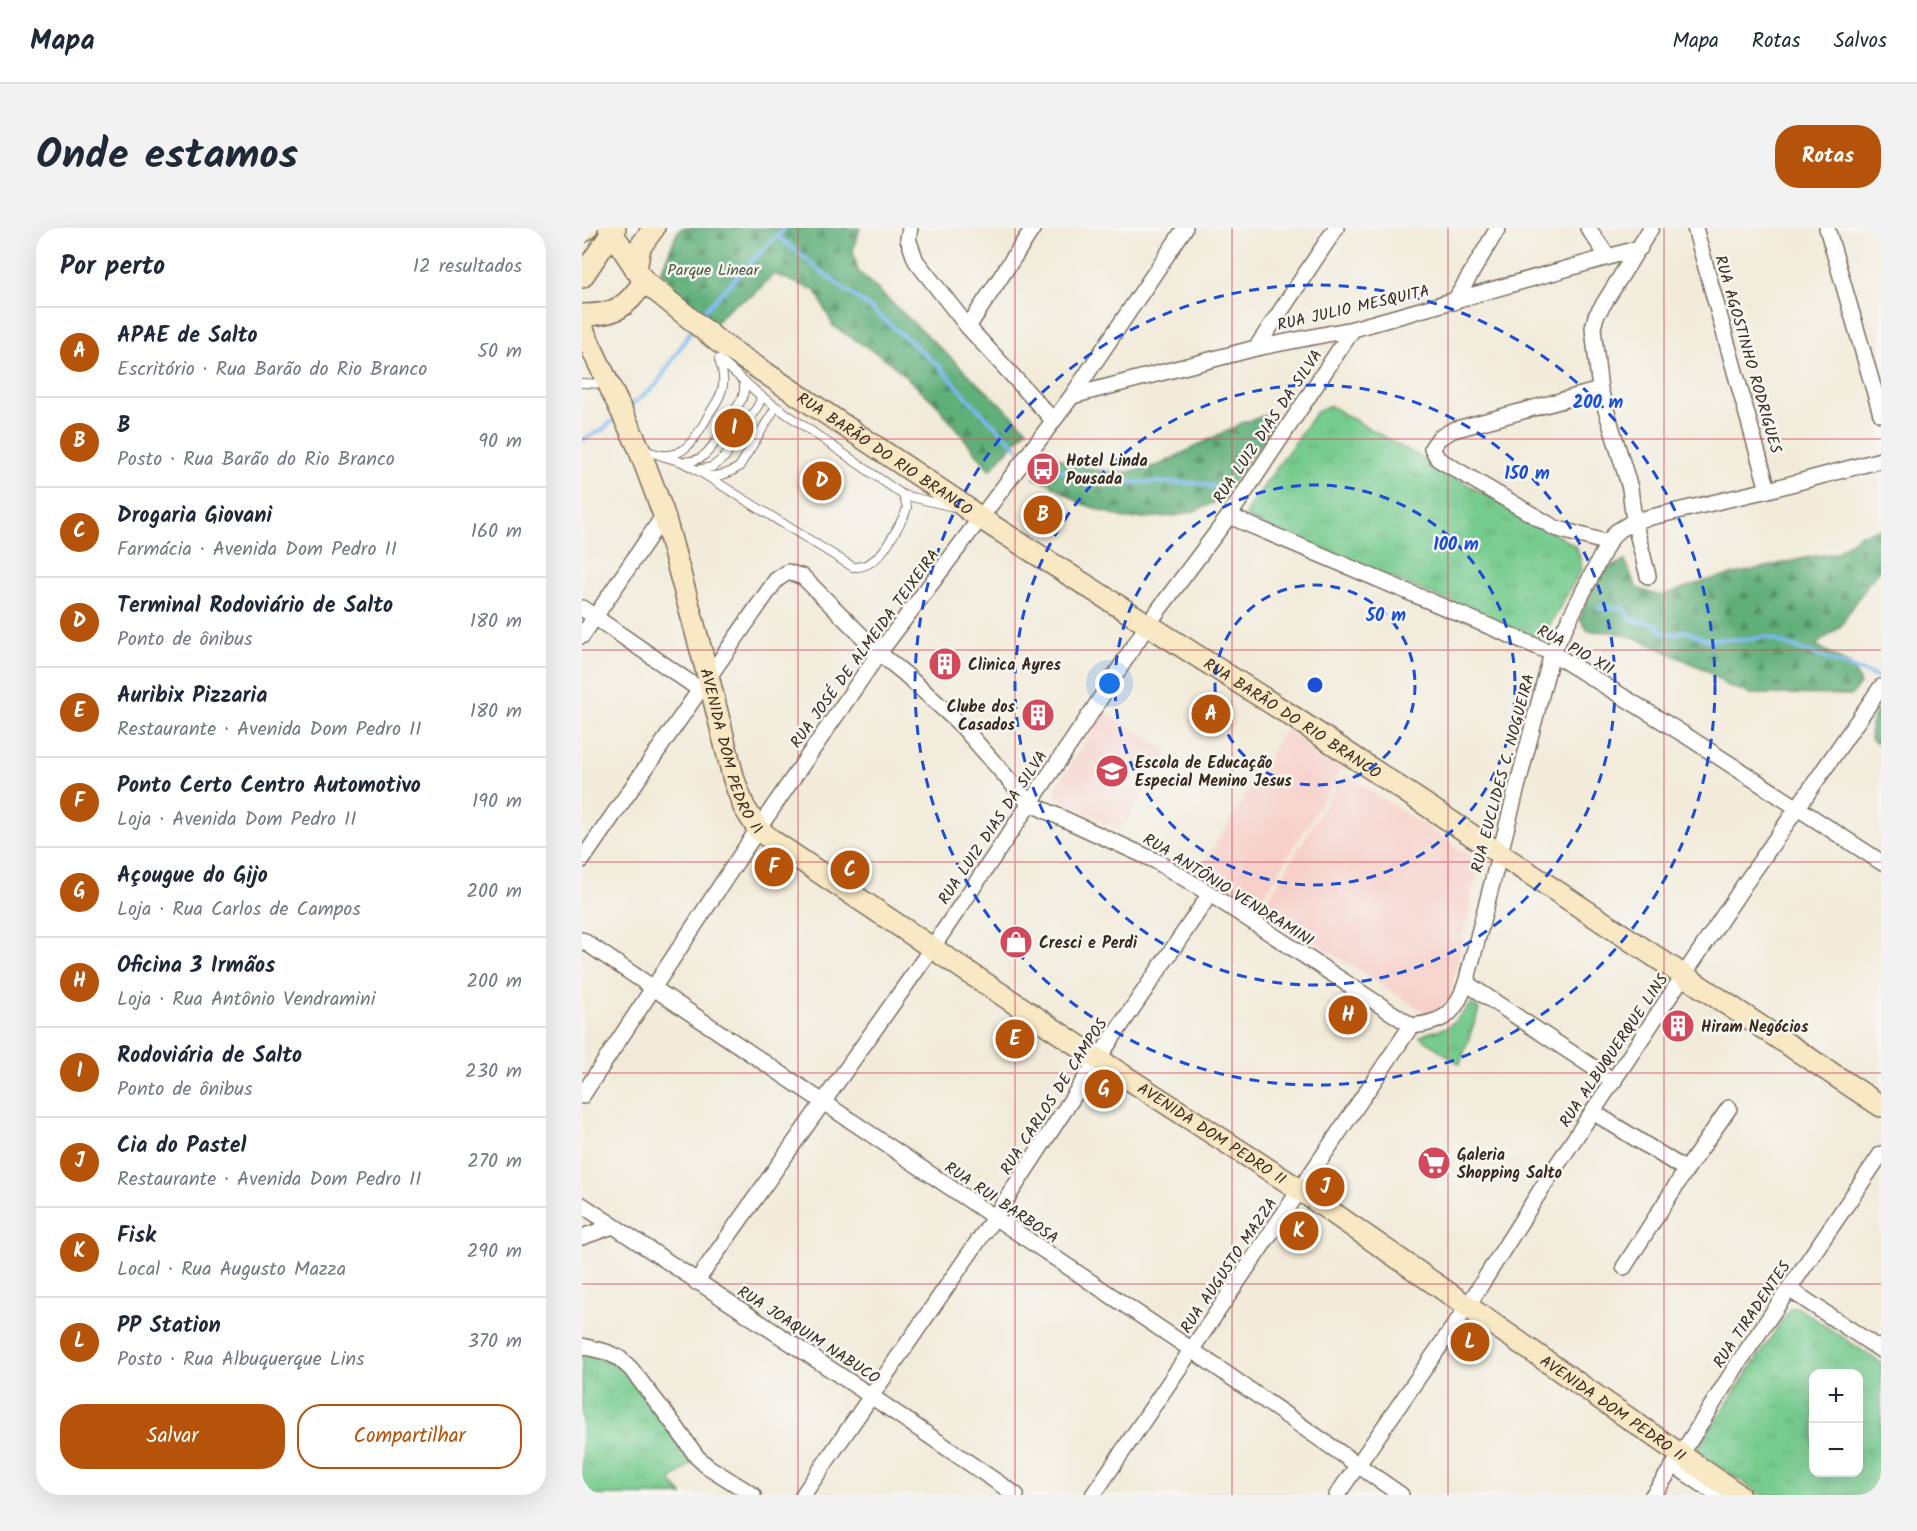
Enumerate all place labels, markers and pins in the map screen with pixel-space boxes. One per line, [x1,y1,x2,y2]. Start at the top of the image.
pin: I [714,406,754,450]
place label: Hotel Linda Pousada [1066,449,1148,492]
bus stop icon: Hotel Linda Pousada [1025,451,1061,487]
pin: D [802,458,842,504]
pin: B [1024,492,1062,538]
building icon: Clinica Ayres [927,646,963,682]
place label: Clinica Ayres [968,653,1061,678]
centre of rings [1305,675,1325,695]
pin: A [1192,692,1230,736]
place label: Clube dos Casados [947,695,1016,738]
building icon: Clube dos Casados [1020,697,1056,733]
place label: Escola de Educação Especial Menino Jesus [1135,751,1292,794]
school or university icon: Escola de Educação Especial Menino Jesus [1094,753,1130,789]
pin: F [754,844,794,890]
pin: C [830,848,870,892]
shop icon: Cresci e Perdi [998,924,1034,960]
place label: Cresci e Perdi [1039,931,1138,956]
pin: H [1328,992,1368,1038]
building icon: Hiram Negócios [1660,1008,1696,1044]
place label: Hiram Negócios [1701,1015,1809,1040]
pin: E [996,1016,1034,1062]
pin: G [1084,1066,1124,1112]
place label: Galeria Shopping Salto [1457,1143,1562,1186]
supermarket icon: Galeria Shopping Salto [1416,1145,1452,1181]
pin: J [1306,1164,1344,1210]
pin: K [1280,1208,1318,1254]
pin: L [1450,1320,1490,1364]

